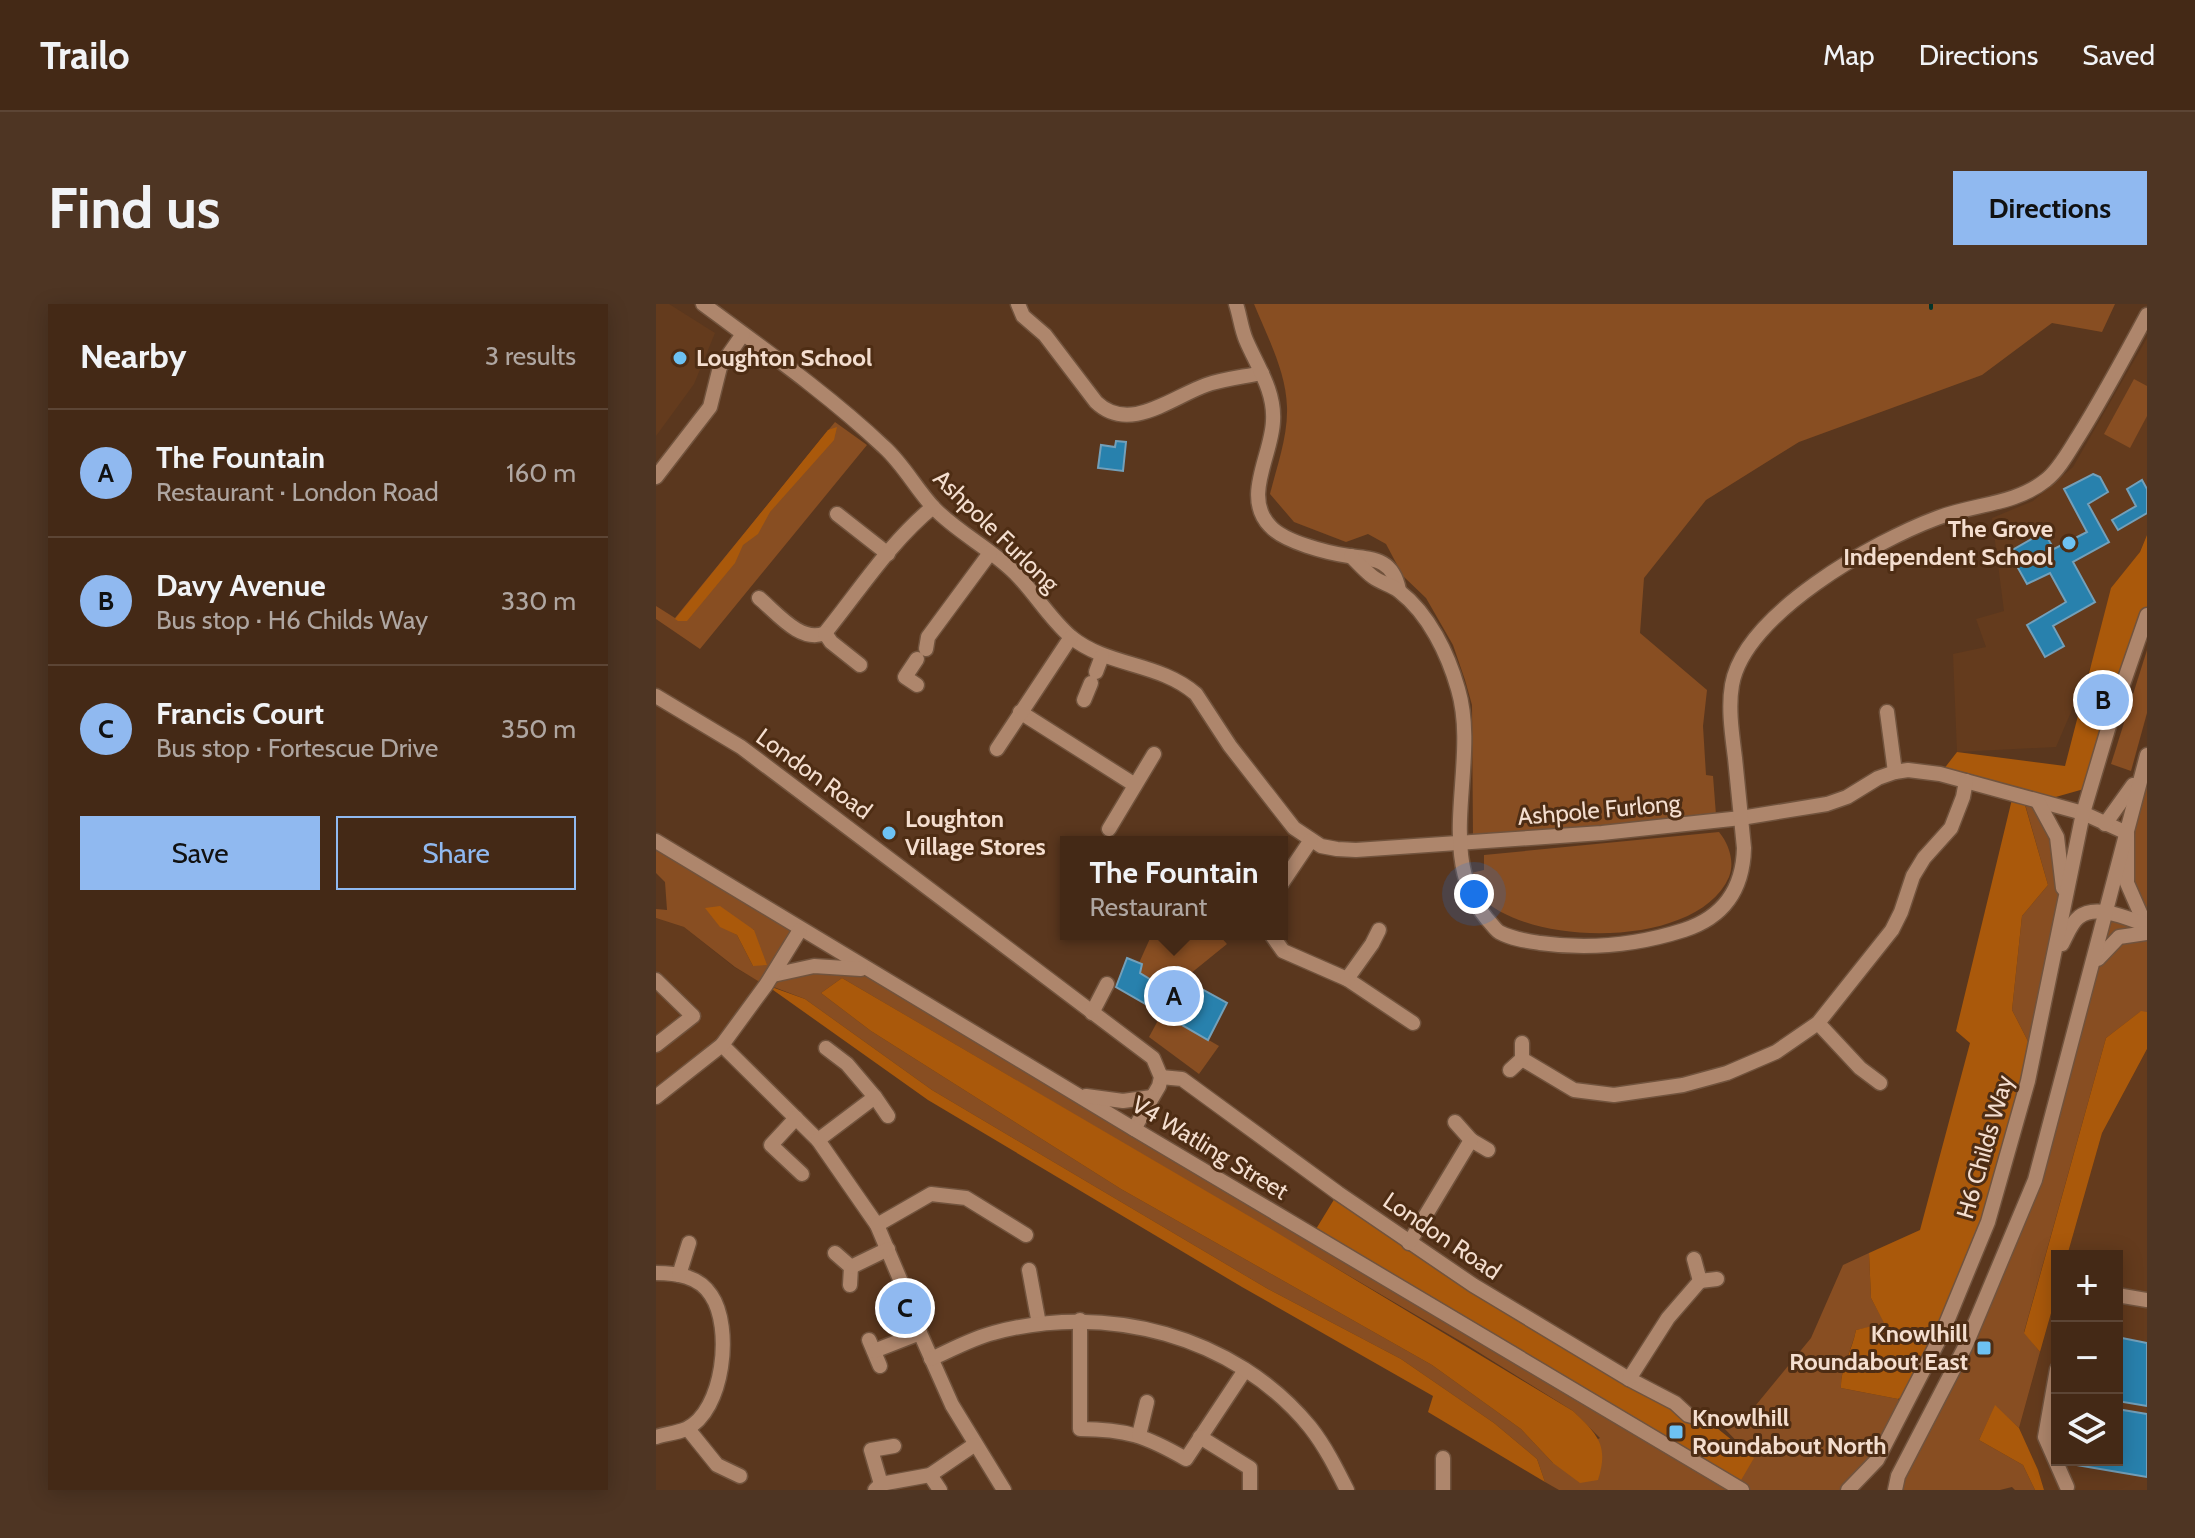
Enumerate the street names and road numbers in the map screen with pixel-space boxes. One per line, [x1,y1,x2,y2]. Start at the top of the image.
street label: Ashpole Furlong [927,463,1066,599]
street label: London Road [751,722,878,825]
street label: Ashpole Furlong [1516,788,1683,831]
street label: H6 Childs Way [1950,1072,2019,1222]
street label: V4 Watling Street [1127,1089,1294,1206]
street label: London Road [1378,1186,1507,1286]

